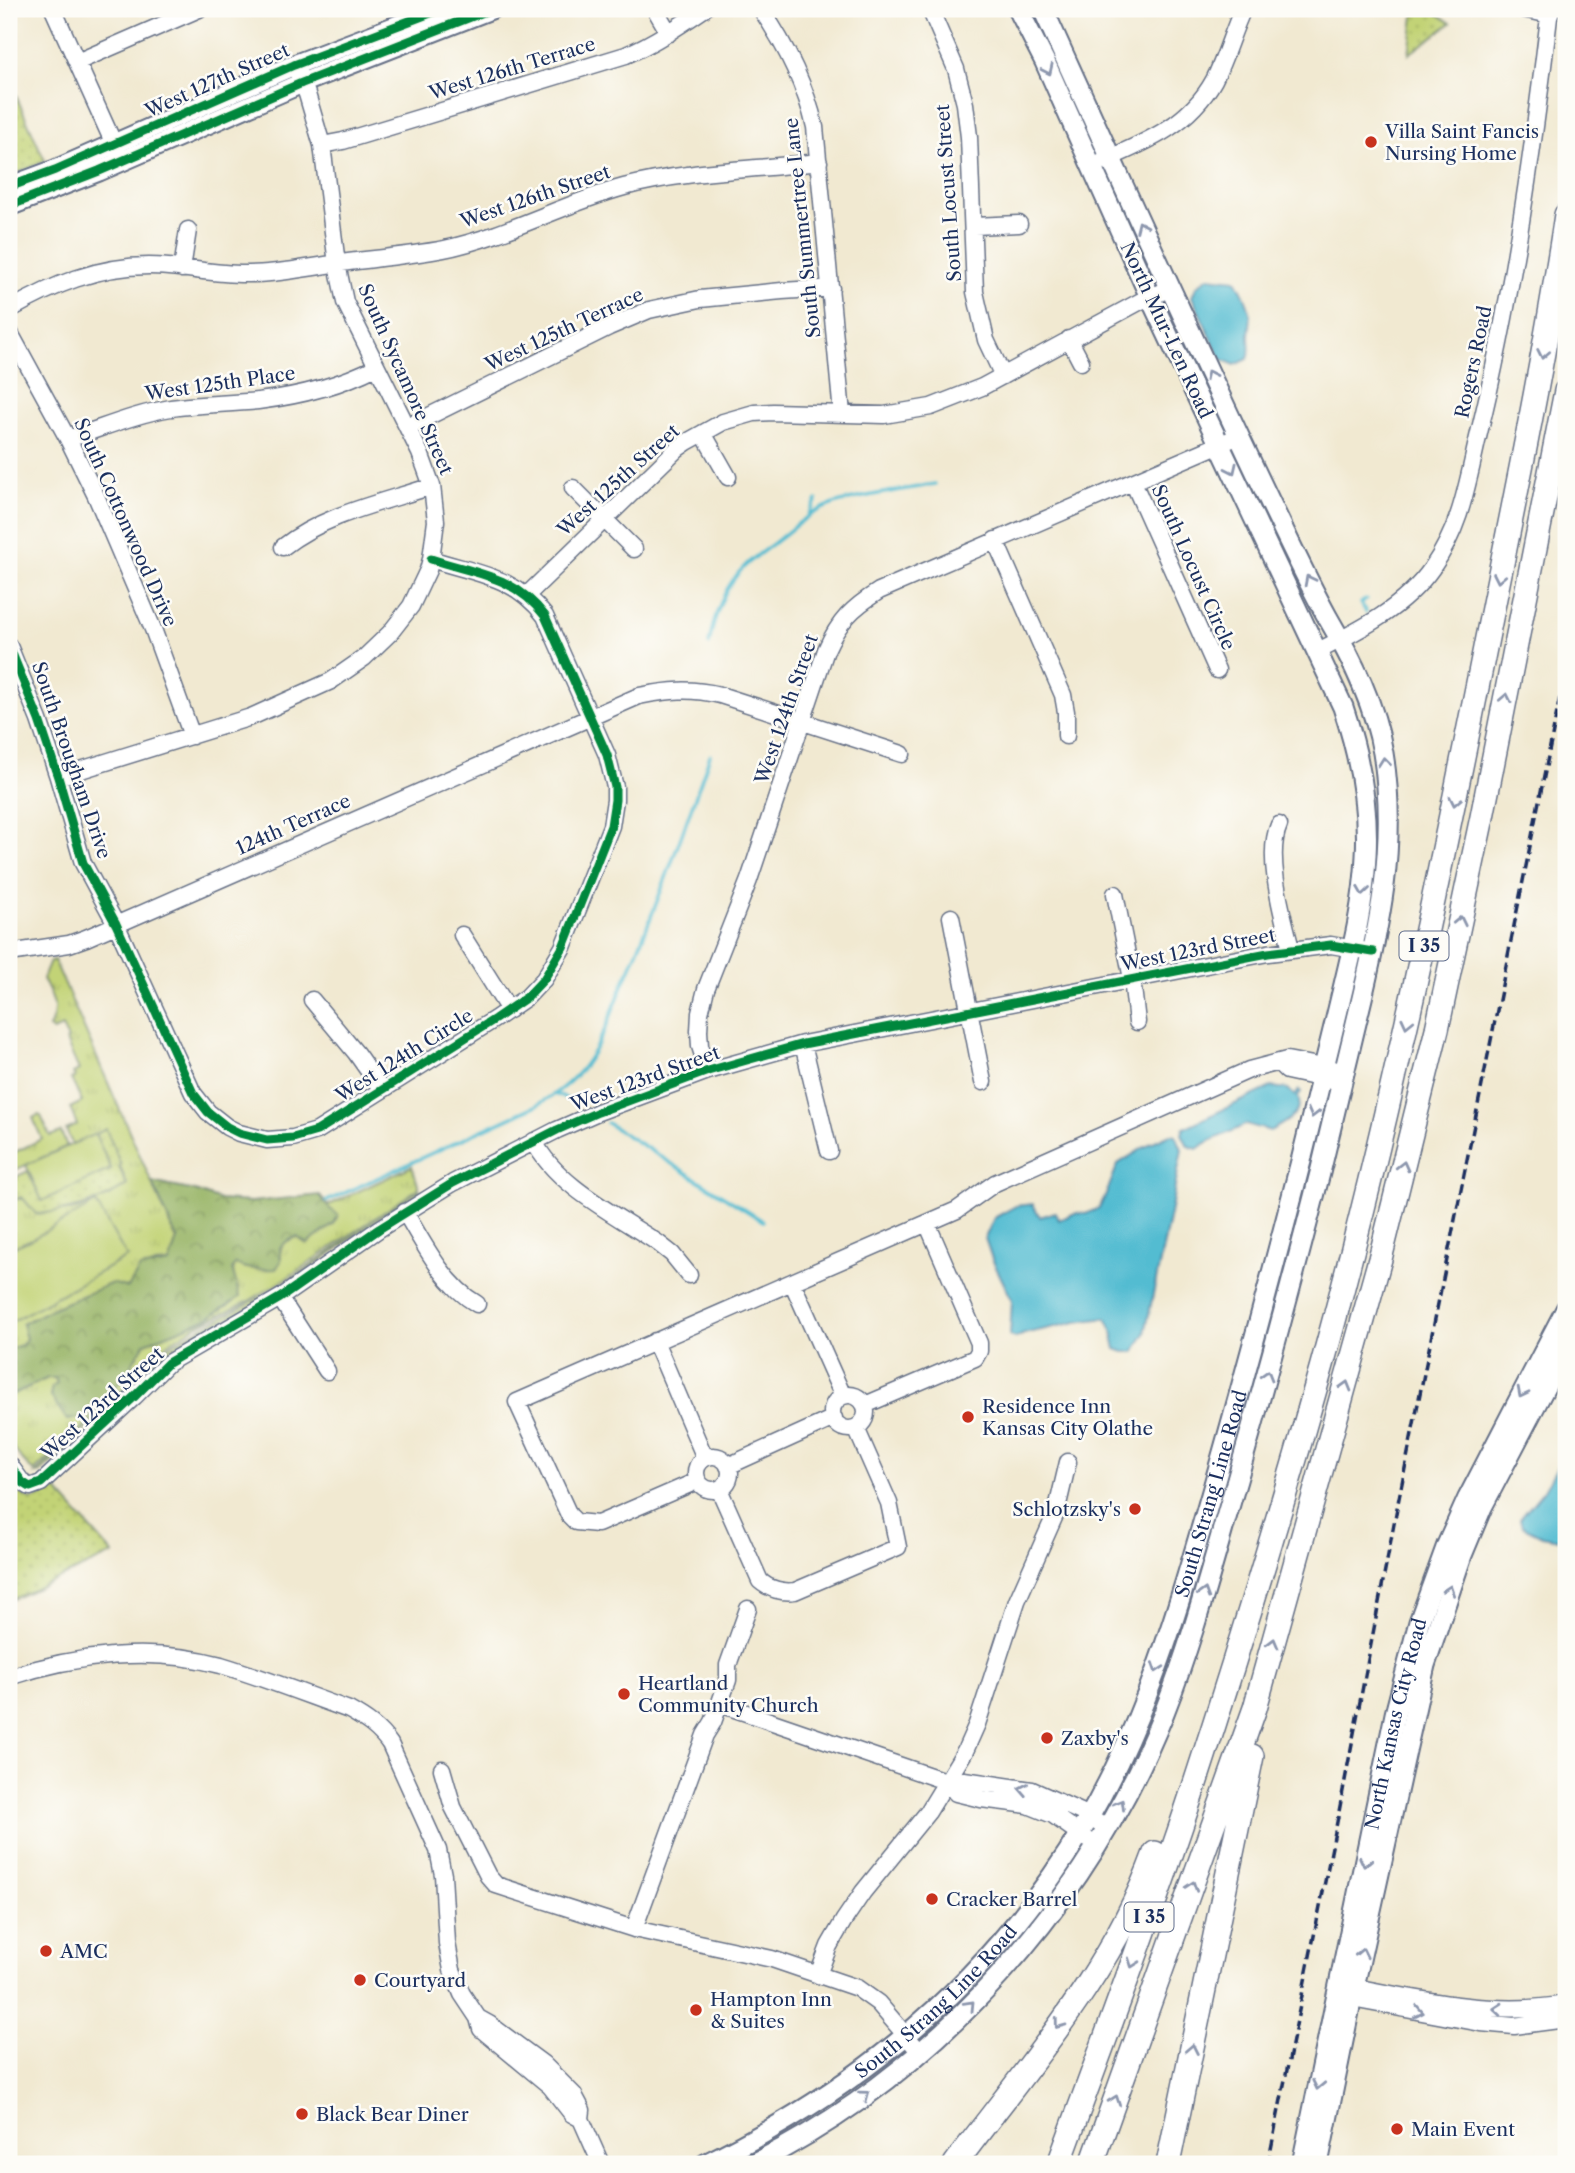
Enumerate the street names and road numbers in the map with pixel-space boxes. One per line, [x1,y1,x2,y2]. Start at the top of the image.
street label: West 126th Terrace [425,32,598,105]
street label: West 127th Street [141,38,293,123]
street label: South Locust Street [931,103,966,283]
street label: South Summertree Lane [779,117,826,339]
street label: West 126th Street [456,160,614,233]
street label: North Mur-Len Road [1116,238,1218,422]
street label: South Sycamore Street [353,280,458,478]
street label: West 125th Terrace [481,283,647,377]
street label: Rogers Road [1450,303,1497,420]
street label: West 125th Place [142,362,297,406]
street label: South Cottonwood Drive [69,414,182,630]
street label: West 125th Street [552,419,684,542]
street label: South Locust Circle [1147,481,1240,653]
street label: West 124th Street [750,631,823,788]
street label: South Brougham Drive [27,659,116,862]
street label: 124th Terrace [232,789,354,860]
street label: West 123rd Street [1118,923,1278,976]
road number: I 35 [1400,931,1448,960]
street label: West 124th Circle [330,1004,477,1108]
street label: West 123rd Street [566,1041,723,1117]
street label: West 123rd Street [35,1342,169,1465]
street label: South Strang Line Road [1170,1387,1252,1600]
street label: North Kansas City Road [1360,1615,1432,1832]
road number: I 35 [1124,1902,1174,1931]
street label: South Strang Line Road [850,1920,1022,2083]

